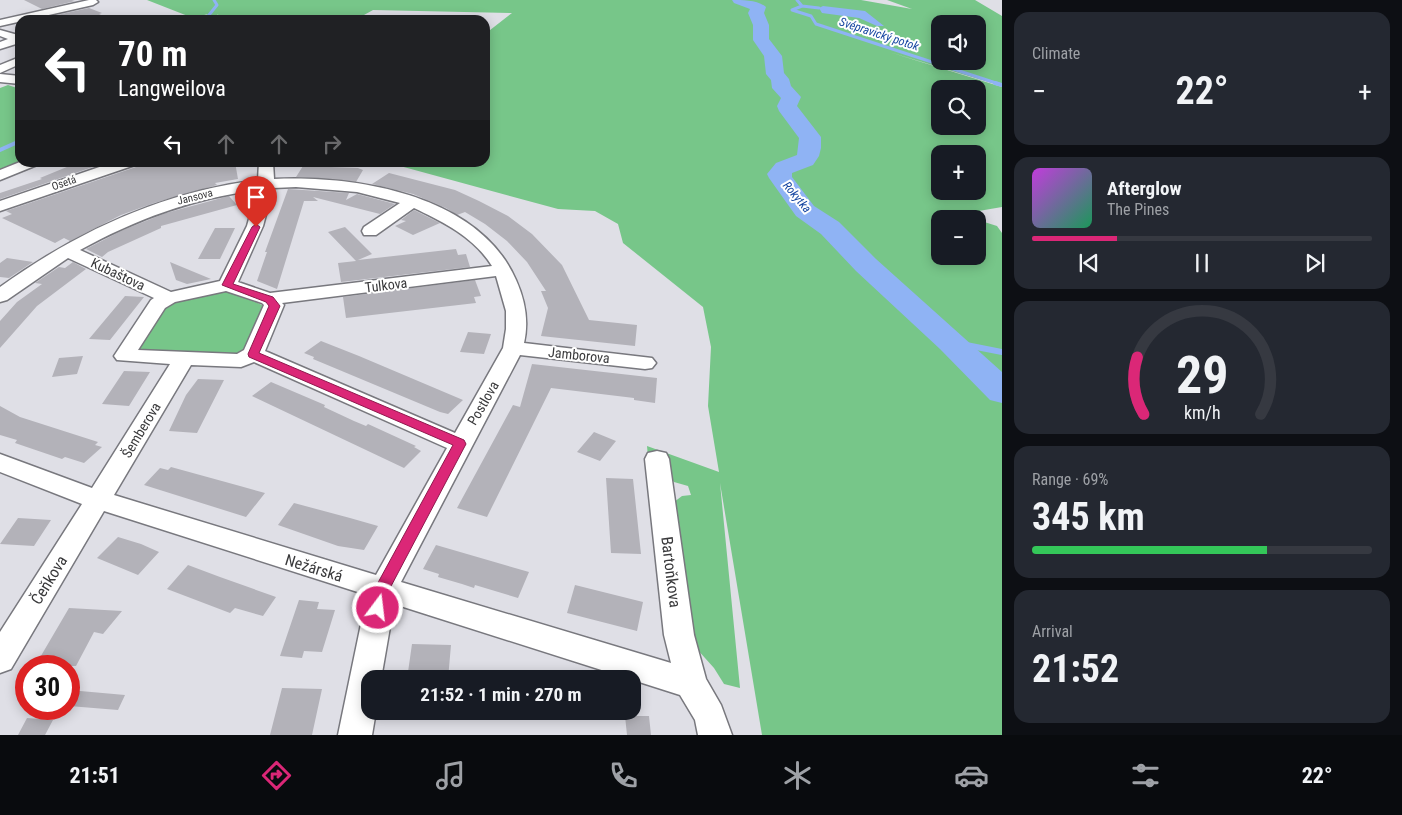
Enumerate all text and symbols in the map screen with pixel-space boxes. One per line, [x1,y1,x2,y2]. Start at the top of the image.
water label: Svépravický potok [837,15,921,54]
map controls [931,15,986,265]
button: sound [931,15,986,70]
text: 70 m [118,34,187,75]
icon: left [35,35,100,100]
text: Climate [1032,44,1080,63]
text: 22° [1175,69,1229,113]
text: − [1032,75,1046,108]
text: + [1358,75,1372,108]
text: Langweilova [118,76,226,101]
button: search [931,80,986,135]
icon: left [159,130,187,158]
icon: ahead [212,130,240,158]
icon: ahead [265,130,293,158]
icon: right [318,130,346,158]
button: + [931,145,986,200]
street label: Osetá [50,173,78,193]
pin [235,176,277,227]
text: Afterglow [1107,177,1181,200]
water label: Rokytka [780,179,814,215]
icon: arrive [242,183,270,211]
street label: Jansova [176,186,214,208]
text: The Pines [1107,200,1169,219]
button: − [931,210,986,265]
icon: previous [1075,249,1103,277]
icon: pause [1188,249,1216,277]
icon: next [1301,249,1329,277]
street label: Kubaštova [88,255,148,293]
street label: Tulkova [364,274,408,296]
street label: Jamborova [548,344,610,366]
text: 29 [1176,345,1228,406]
street label: Postlova [464,378,502,428]
street label: Šemberova [117,399,164,460]
text: km/h [1184,402,1220,423]
text: Range · 69% [1032,470,1108,489]
text: 345 km [1032,495,1145,539]
street label: Bartoňkova [657,535,685,609]
street label: Nežárská [283,550,345,586]
street label: Čeňkova [26,552,71,608]
position arrow [351,581,403,633]
text: Arrival [1032,622,1073,641]
text: 21:52 [1032,647,1119,691]
speed limit sign: 30 [15,655,80,720]
text: 21:52 · 1 min · 270 m [420,683,582,706]
icon: directions [259,758,294,793]
icon: music [433,758,468,793]
icon: phone [606,758,641,793]
icon: climate [780,758,815,793]
icon: car [954,758,989,793]
icon: filters [1128,758,1163,793]
text: 21:51 [69,763,120,788]
text: 22° [1302,763,1333,788]

